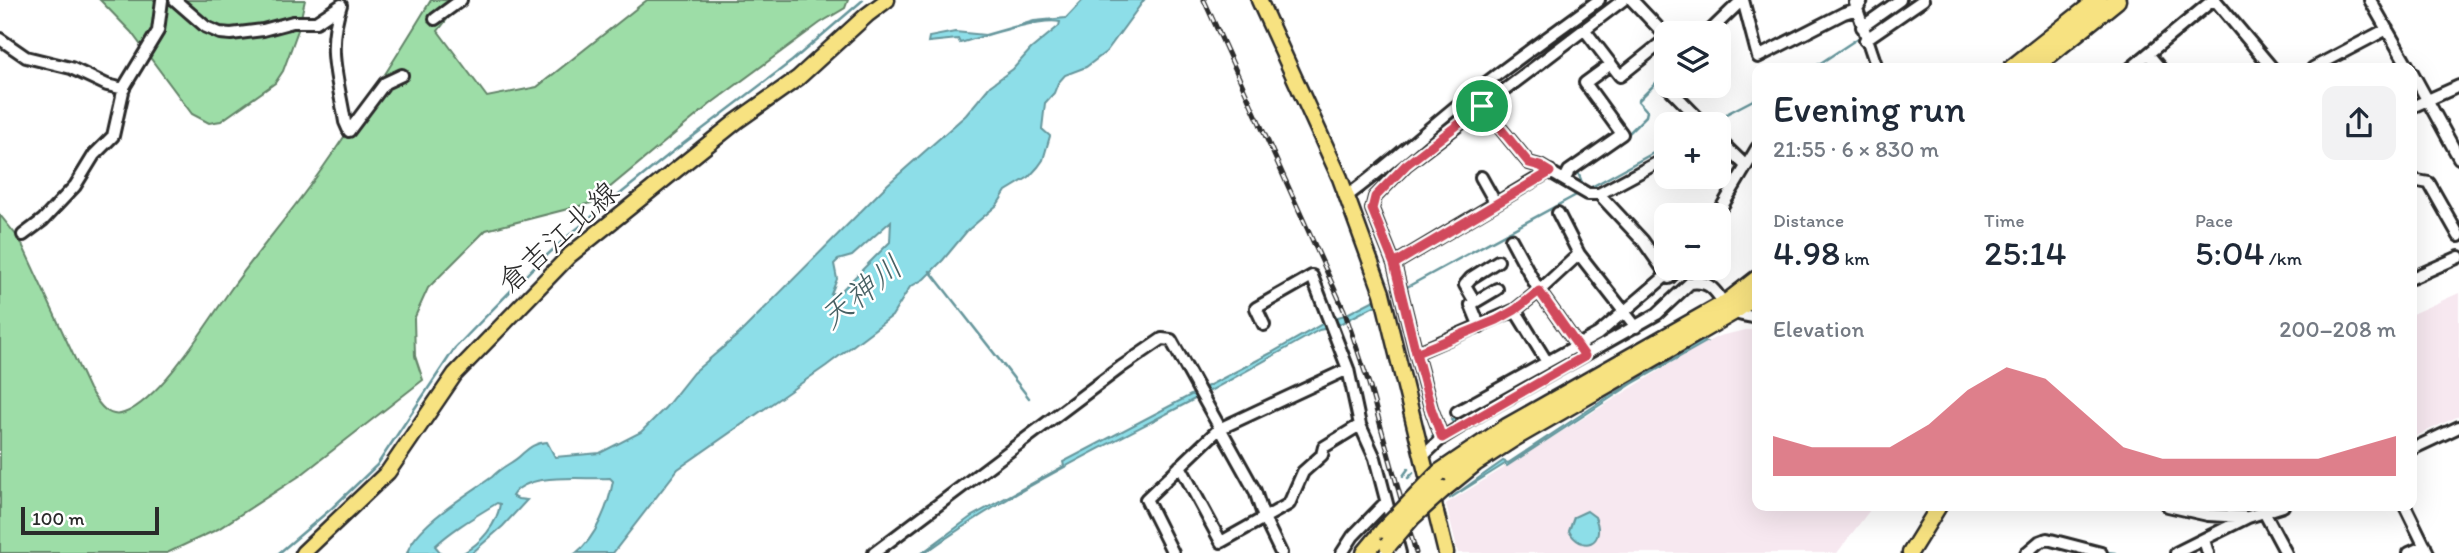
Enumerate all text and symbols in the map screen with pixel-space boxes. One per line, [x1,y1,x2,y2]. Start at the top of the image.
map controls [1654,21,1731,280]
button: layers [1654,21,1731,98]
pin [1452,76,1512,136]
text: Evening run [1773,86,1966,132]
button: share [2322,86,2396,160]
icon: arrive [1463,87,1501,125]
button: + [1654,112,1731,189]
text: 21:55 · 6 × 830 m [1773,135,1939,163]
street label: 倉吉江北線 [490,173,626,301]
button: − [1654,203,1731,280]
text: Distance [1773,209,1844,232]
text: Time [1984,209,2025,232]
text: Pace [2195,209,2233,232]
text: 4.98 [1773,232,1840,274]
text: 25:14 [1984,232,2067,274]
text: 5:04 [2195,232,2265,274]
water label: 天神川 [812,247,910,337]
text: km [1840,247,1870,270]
text: /km [2265,247,2302,270]
text: Elevation [1773,315,1864,343]
text: 200–208 m [2279,315,2396,343]
scale bar [21,504,159,536]
text: 100 m [32,507,84,530]

